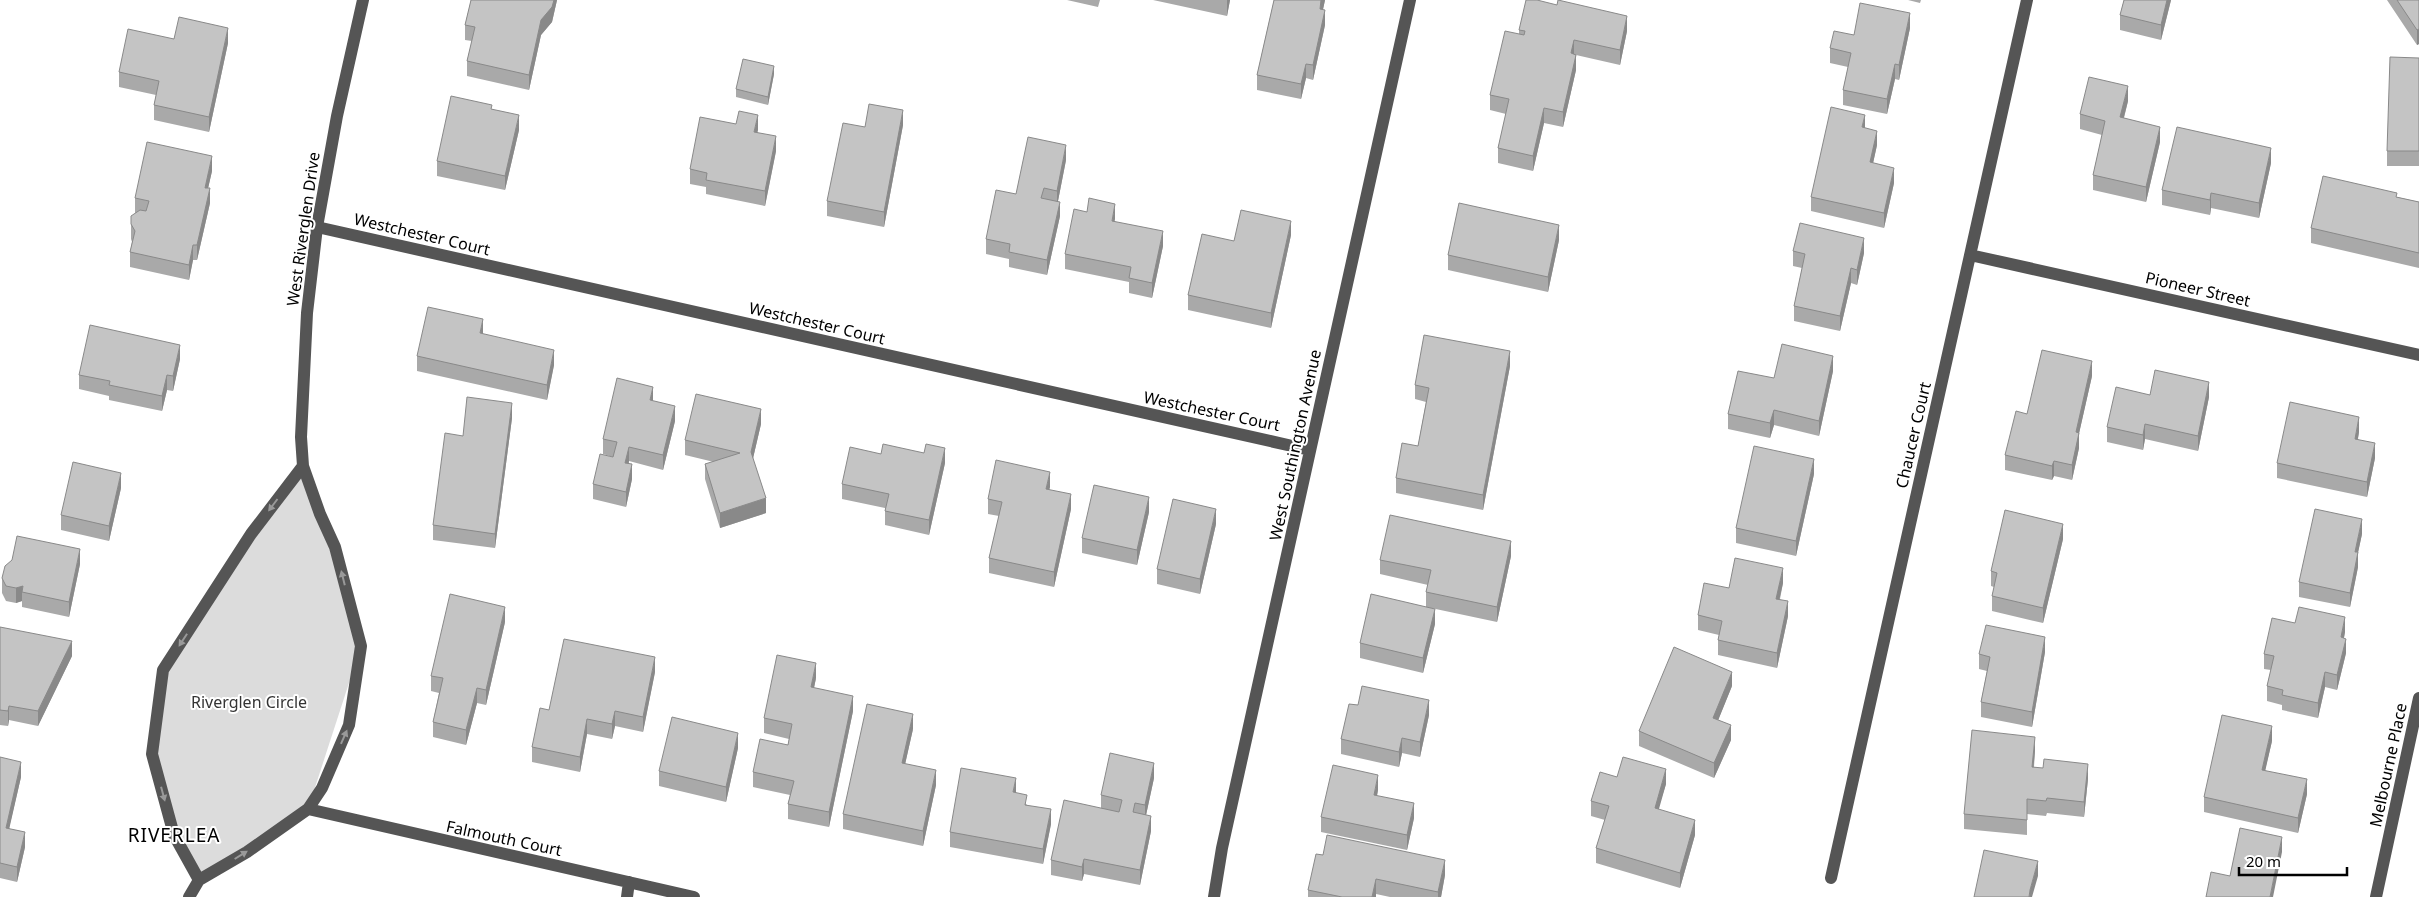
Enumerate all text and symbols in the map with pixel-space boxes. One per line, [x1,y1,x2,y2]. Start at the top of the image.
street label: West Riverglen Drive [281,150,325,308]
street label: Westchester Court [352,208,492,260]
street label: Pioneer Street [2143,266,2253,312]
street label: Westchester Court [747,297,887,349]
street label: West Southington Avenue [1264,347,1326,543]
street label: Chaucer Court [1890,379,1936,490]
street label: Westchester Court [1142,386,1282,436]
one-way arrow [268,498,279,511]
one-way arrow [339,571,347,586]
one-way arrow [178,633,188,646]
park label: Riverglen Circle [191,691,307,713]
street label: Melbourne Place [2364,701,2412,829]
one-way arrow [341,730,349,744]
one-way arrow [159,786,167,802]
street label: Falmouth Court [444,815,564,861]
district label: RIVERLEA [128,822,220,848]
scale bar [2239,844,2346,876]
one-way arrow [235,850,248,860]
text: 20 m [2246,851,2281,871]

